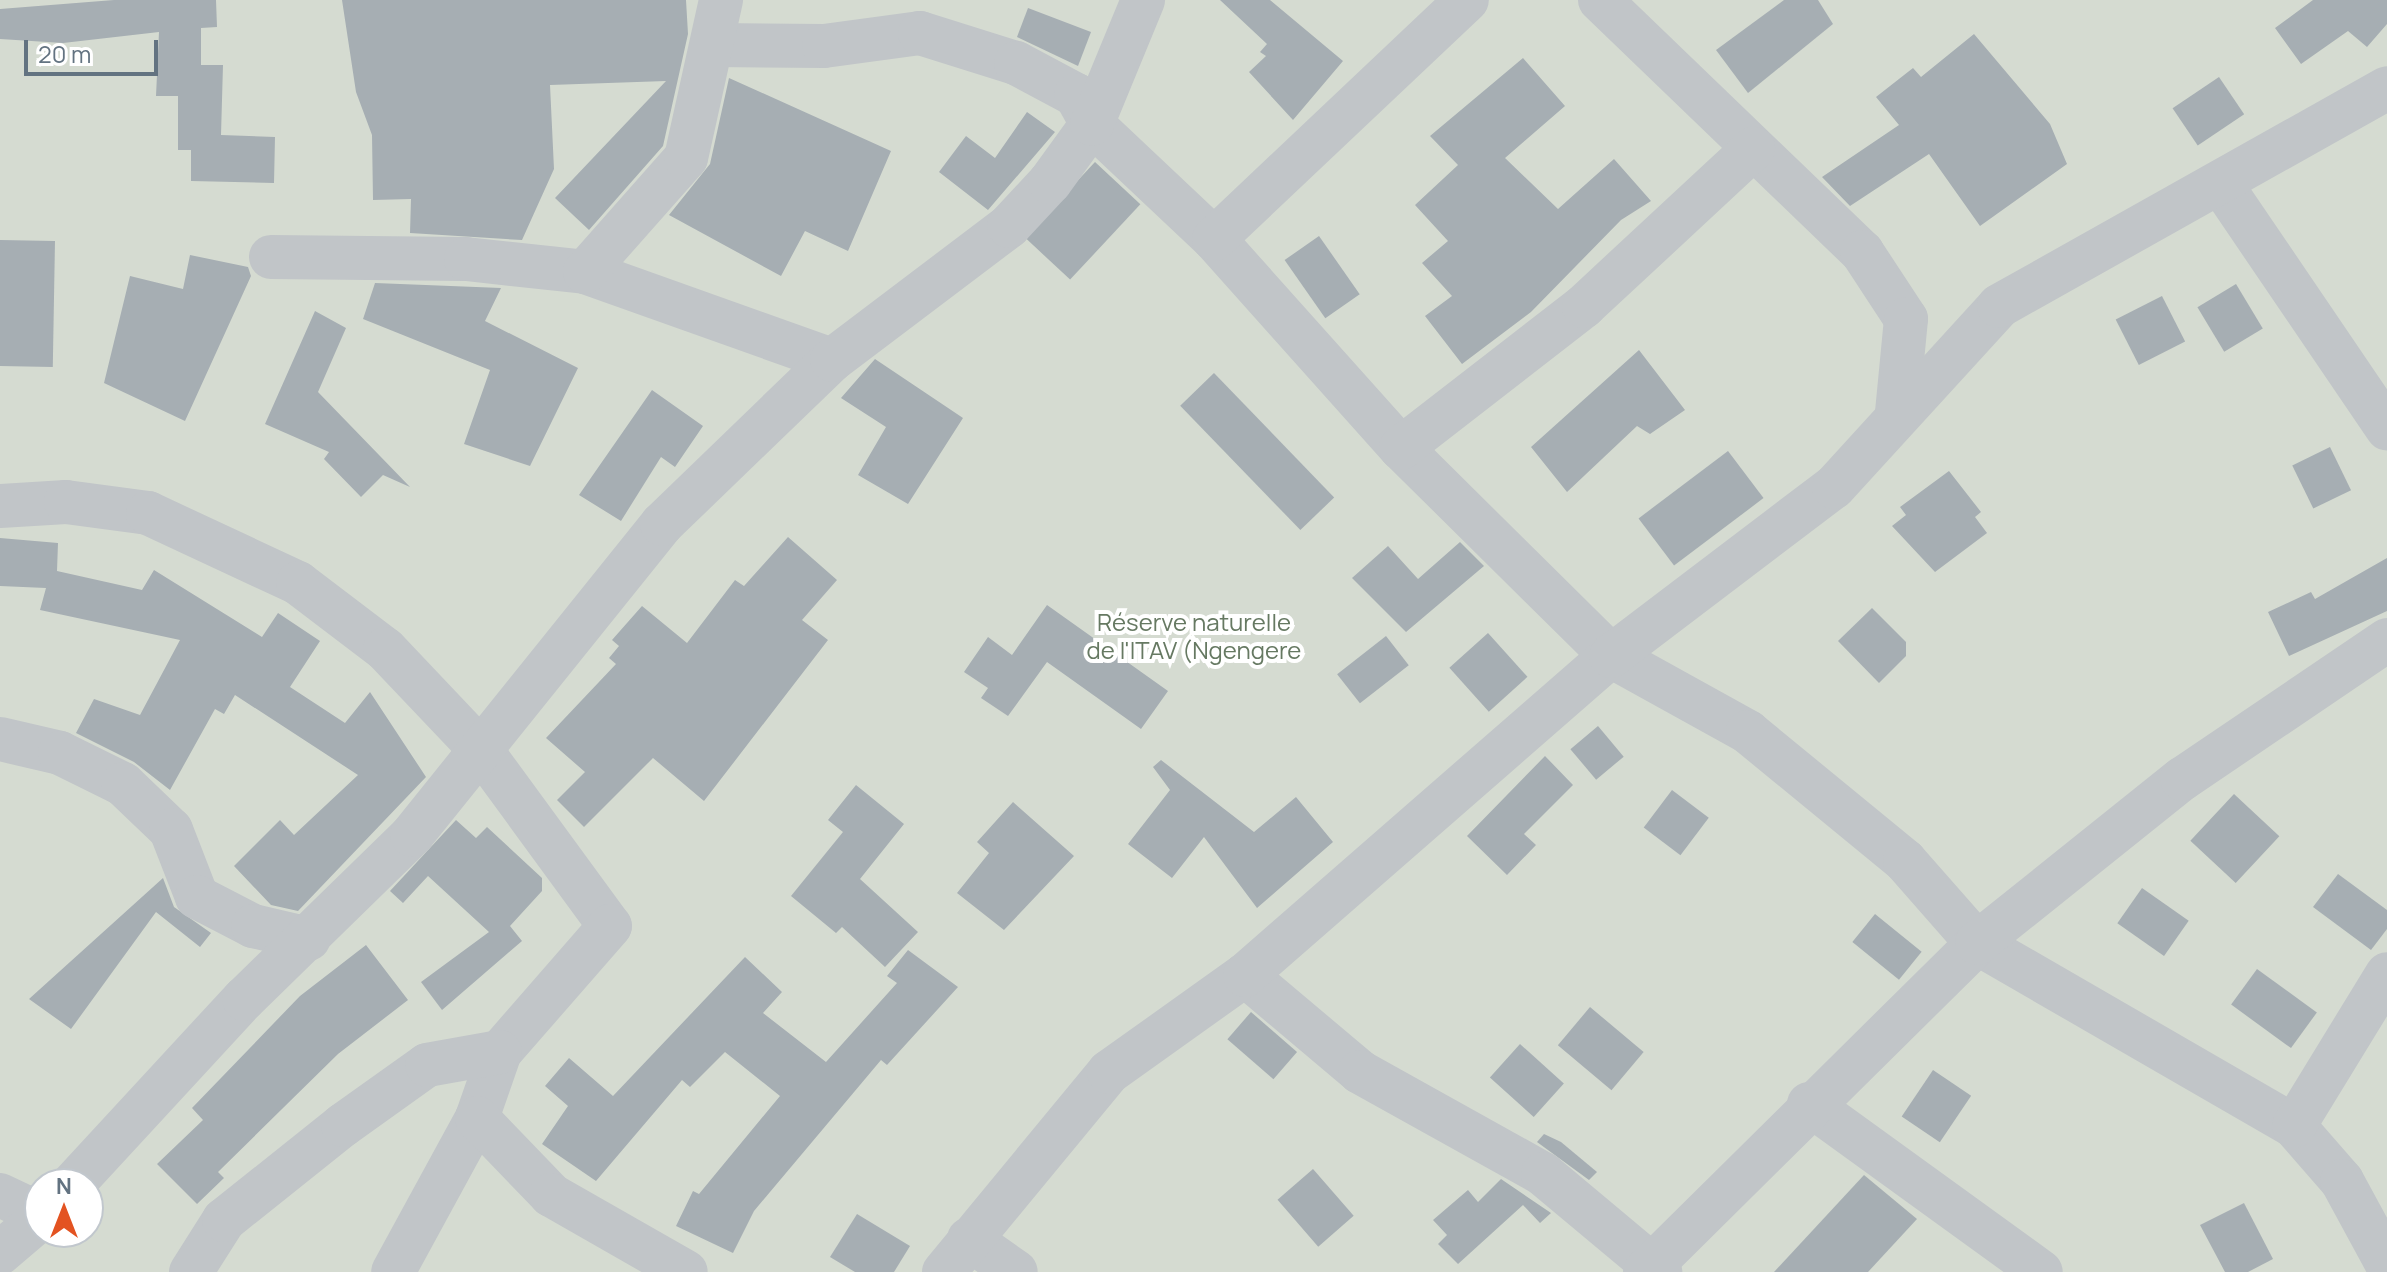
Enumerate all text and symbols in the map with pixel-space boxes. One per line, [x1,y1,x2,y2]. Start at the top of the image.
scale bar [28,24,162,74]
text: 20 m [38,37,91,70]
park label: Réserve naturelle de l'ITAV (Ngengere [1087,608,1301,664]
north arrow [24,1168,104,1248]
text: N [56,1171,72,1201]

